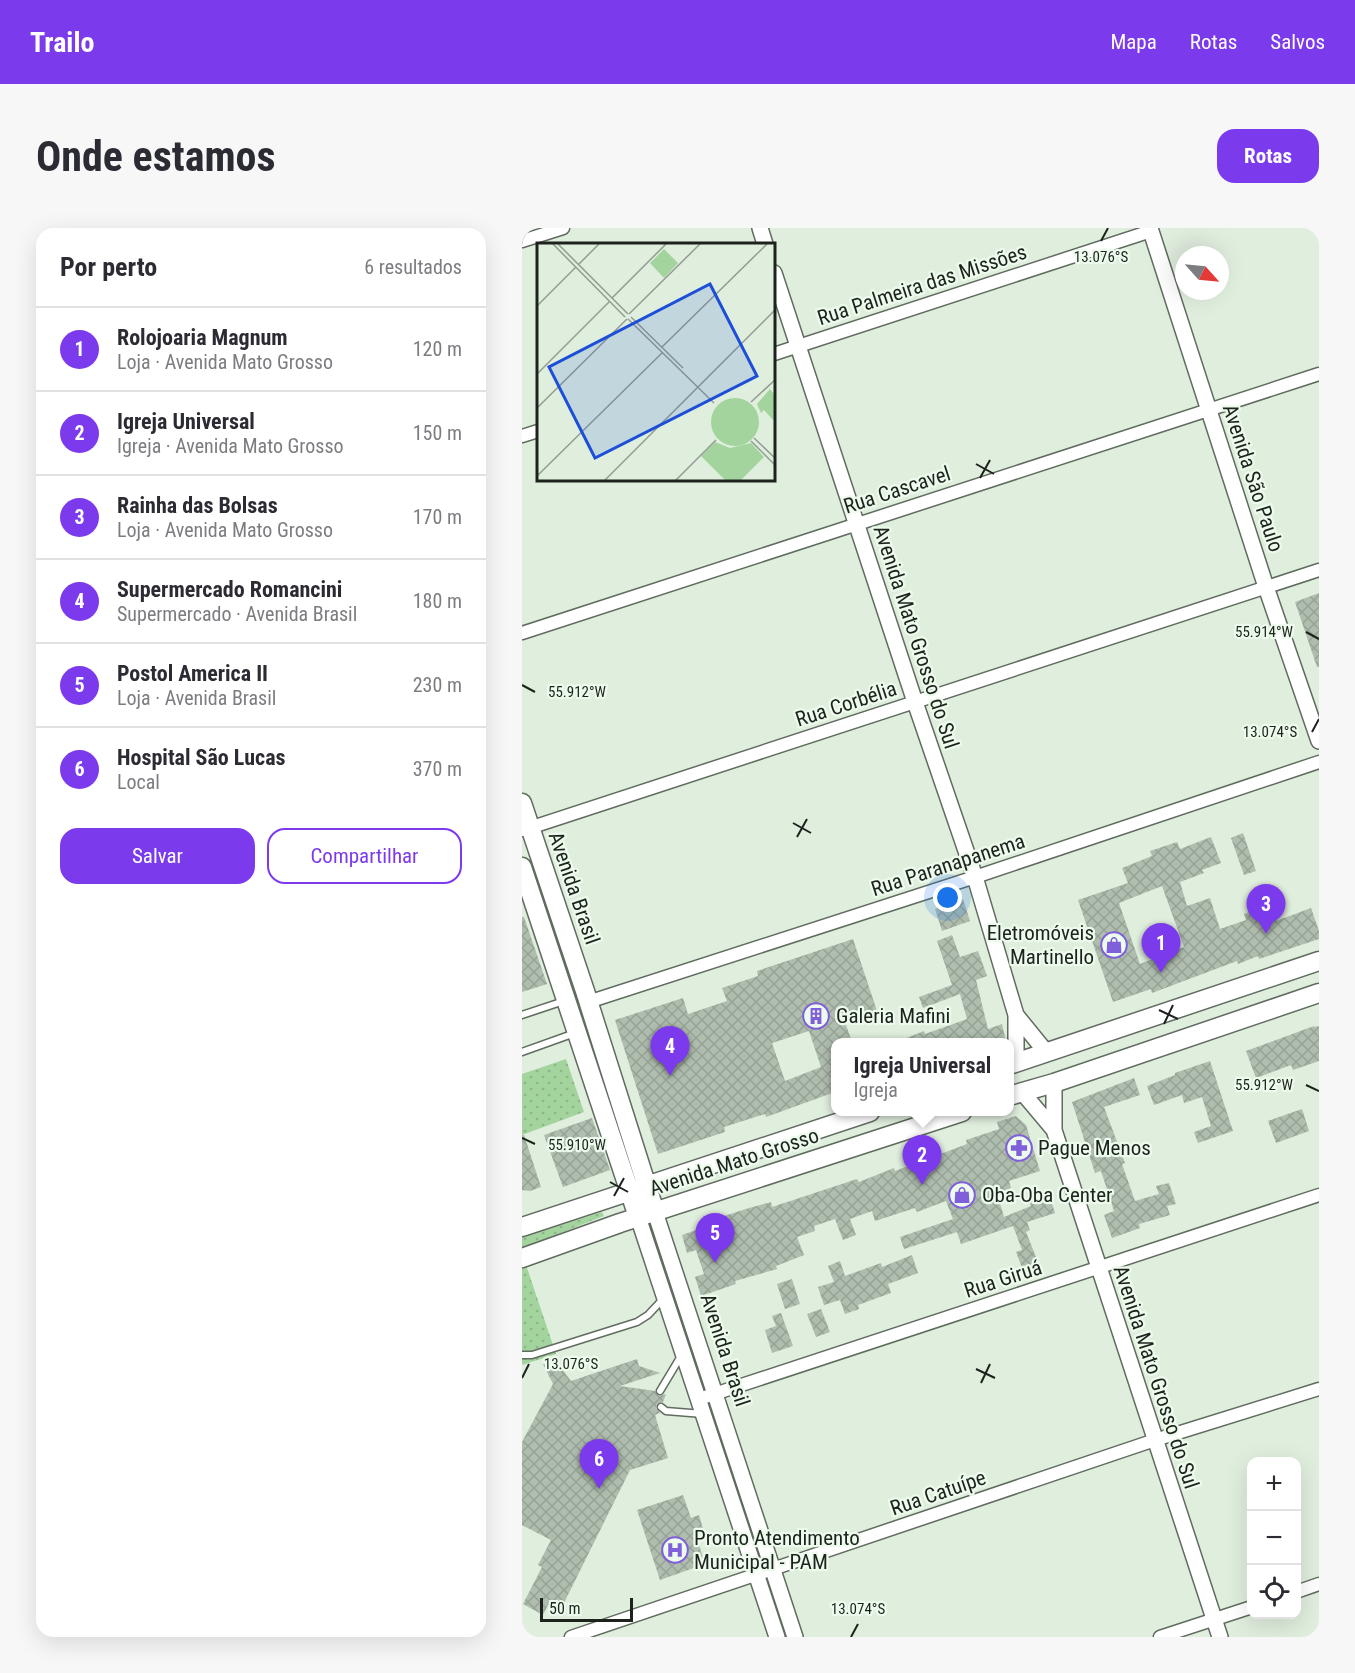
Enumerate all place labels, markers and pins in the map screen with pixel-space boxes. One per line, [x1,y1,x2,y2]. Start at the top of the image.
pin: 3 [1246,884,1286,934]
place label: Eletromóveis Martinello [987,921,1094,969]
pin: 1 [1142,924,1180,973]
shop icon: Eletromóveis Martinello [1099,930,1129,960]
building icon: Galeria Mafini [801,1001,831,1031]
place label: Galeria Mafini [836,1004,950,1028]
pin: 4 [650,1026,690,1076]
pharmacy icon: Pague Menos [1004,1133,1034,1163]
pin: 2 [902,1136,942,1185]
place label: Pague Menos [1038,1136,1151,1160]
shop icon: Oba-Oba Center [947,1180,977,1210]
place label: Oba-Oba Center [982,1183,1112,1207]
pin: 5 [696,1214,734,1263]
pin: 6 [580,1440,619,1489]
place label: Pronto Atendimento Municipal - PAM [694,1526,860,1574]
hospital icon: Pronto Atendimento Municipal - PAM [660,1535,690,1565]

